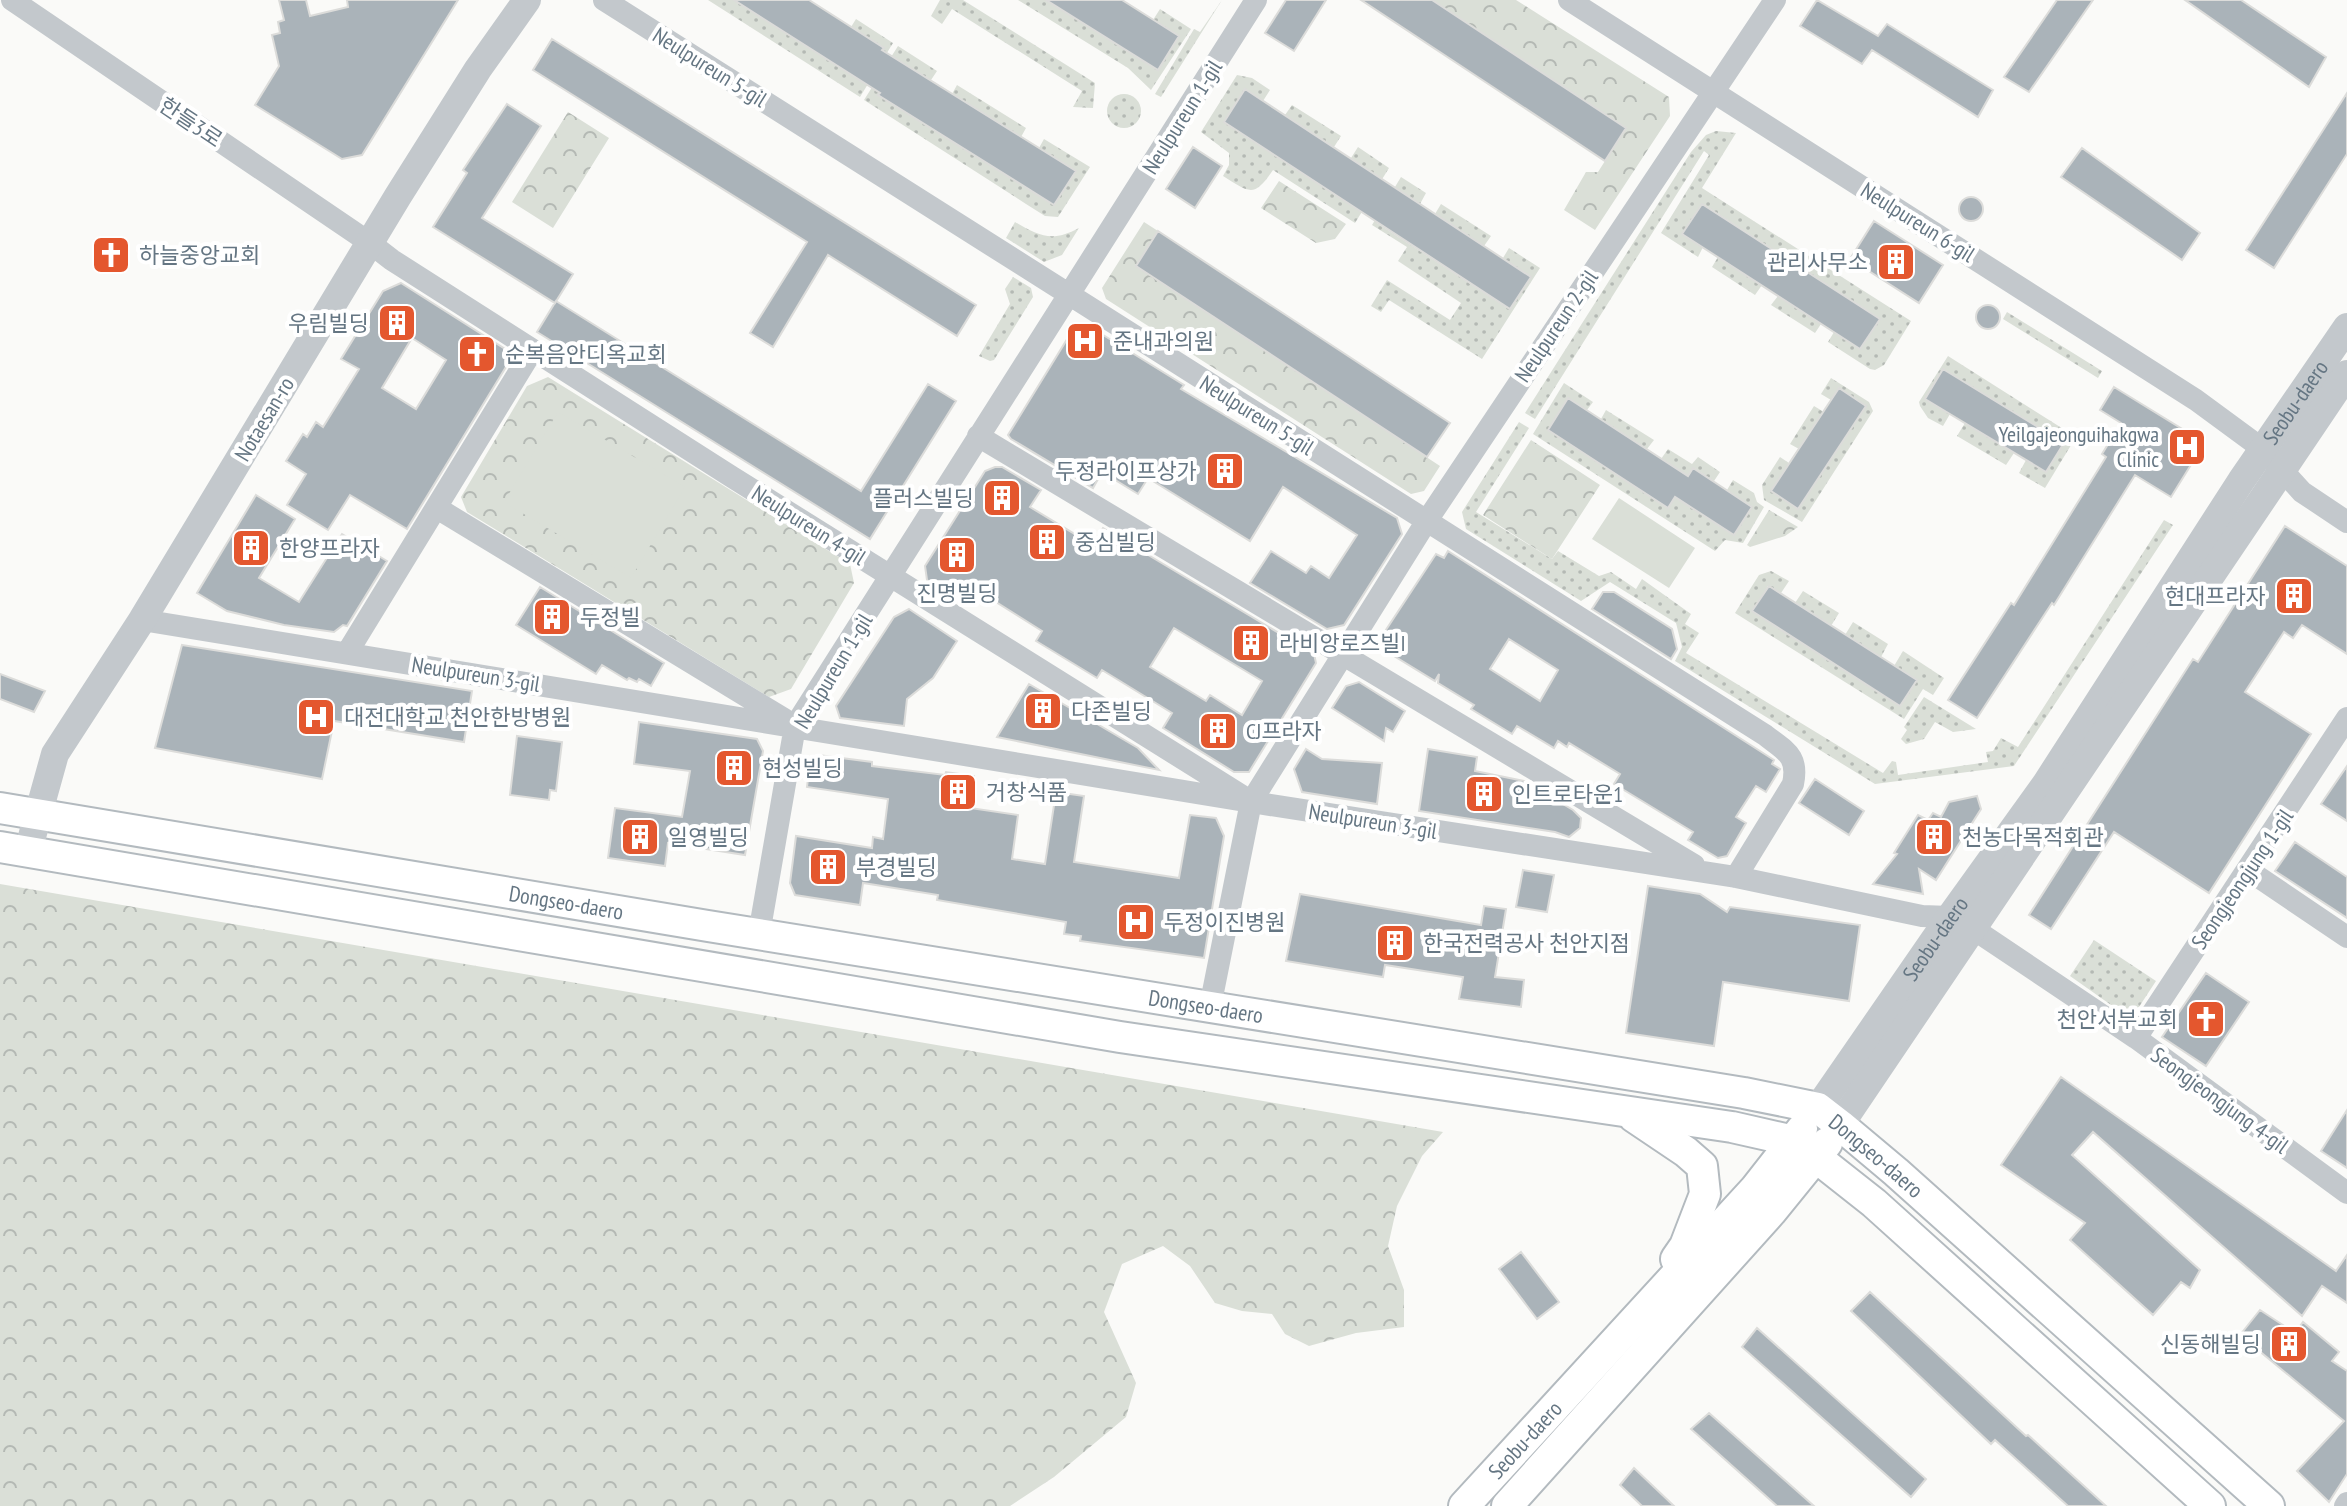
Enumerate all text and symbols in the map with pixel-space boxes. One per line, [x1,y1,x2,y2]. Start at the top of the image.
street label: Neulpureun 5-gil [648,21,773,114]
street label: Neulpureun 1-gil [1136,54,1229,179]
street label: 한들3로 [154,91,228,153]
street label: Neulpureun 6-gil [1856,176,1981,269]
church icon: 하늘중앙교회 [90,234,132,276]
place label: 하늘중앙교회 [139,241,260,269]
building icon: 관리사무소 [1875,241,1917,283]
place label: 관리사무소 [1767,248,1868,276]
street label: Neulpureun 2-gil [1508,264,1604,387]
building icon: 우림빌딩 [376,302,418,344]
place label: 우림빌딩 [288,309,369,337]
hospital icon: 준내과의원 [1064,320,1106,362]
place label: 준내과의원 [1113,327,1214,355]
church icon: 순복음안디옥교회 [456,333,498,375]
place label: 순복음안디옥교회 [505,340,667,368]
street label: Seobu-daero [2256,355,2334,450]
street label: Neulpureun 5-gil [1195,369,1320,462]
street label: Notaesan-ro [228,372,300,466]
place label: Yeilgajeonguihakgwa Clinic [1999,420,2159,473]
hospital icon: Yeilgajeonguihakgwa Clinic [2166,426,2208,468]
building icon: 두정라이프상가 [1204,450,1246,492]
place label: 두정라이프상가 [1055,457,1197,485]
building icon: 플러스빌딩 [981,477,1023,519]
street label: Neulpureun 4-gil [747,479,872,572]
place label: 플러스빌딩 [873,484,974,512]
building icon: 중심빌딩 [1026,521,1068,563]
building icon: 한양프라자 [230,527,272,569]
place label: 중심빌딩 [1075,528,1156,556]
place label: 한양프라자 [279,534,380,562]
building icon: 진명빌딩 [936,534,978,576]
building icon: 현대프라자 [2273,575,2315,617]
place label: 진명빌딩 [917,579,997,607]
place label: 현대프라자 [2165,582,2266,610]
building icon: 두정빌 [531,596,573,638]
place label: 두정빌 [580,603,641,631]
street label: Neulpureun 1-gil [788,608,879,734]
building icon: 라비앙로즈빌I [1230,622,1272,664]
place label: 라비앙로즈빌I [1279,629,1406,657]
street label: Neulpureun 3-gil [410,650,543,698]
building icon: 다존빌딩 [1022,690,1064,732]
hospital icon: 대전대학교 천안한방병원 [295,696,337,738]
place label: 다존빌딩 [1071,697,1152,725]
place label: 대전대학교 천안한방병원 [344,703,571,731]
building icon: CJ프라자 [1197,710,1239,752]
place label: CJ프라자 [1246,717,1322,745]
building icon: 현성빌딩 [713,747,755,789]
place label: 현성빌딩 [762,754,843,782]
building icon: 거창식품 [937,771,979,813]
building icon: 인트로타운1 [1463,773,1505,815]
place label: 거창식품 [986,778,1067,806]
place label: 인트로타운1 [1512,780,1623,808]
street label: Neulpureun 3-gil [1307,797,1440,845]
street label: Seongjeongjung 1-gil [2185,803,2300,954]
building icon: 일영빌딩 [619,816,661,858]
building icon: 천농다목적회관 [1913,816,1955,858]
place label: 일영빌딩 [668,823,749,851]
place label: 천농다목적회관 [1962,823,2104,851]
building icon: 부경빌딩 [807,846,849,888]
place label: 부경빌딩 [856,853,937,881]
street label: Dongseo-daero [507,879,625,926]
street label: Seobu-daero [1896,891,1974,986]
hospital icon: 두정이진병원 [1115,901,1157,943]
place label: 두정이진병원 [1164,908,1285,936]
building icon: 한국전력공사 천안지점 [1374,922,1416,964]
place label: 한국전력공사 천안지점 [1423,929,1630,957]
street label: Dongseo-daero [1147,983,1265,1029]
church icon: 천안서부교회 [2185,998,2227,1040]
place label: 천안서부교회 [2057,1005,2178,1033]
street label: Seongjeongjung 4-gil [2146,1041,2295,1160]
street label: Dongseo-daero [1823,1108,1929,1204]
building icon: 신동해빌딩 [2268,1323,2310,1365]
place label: 신동해빌딩 [2160,1330,2261,1358]
street label: Seobu-daero [1482,1395,1568,1485]

